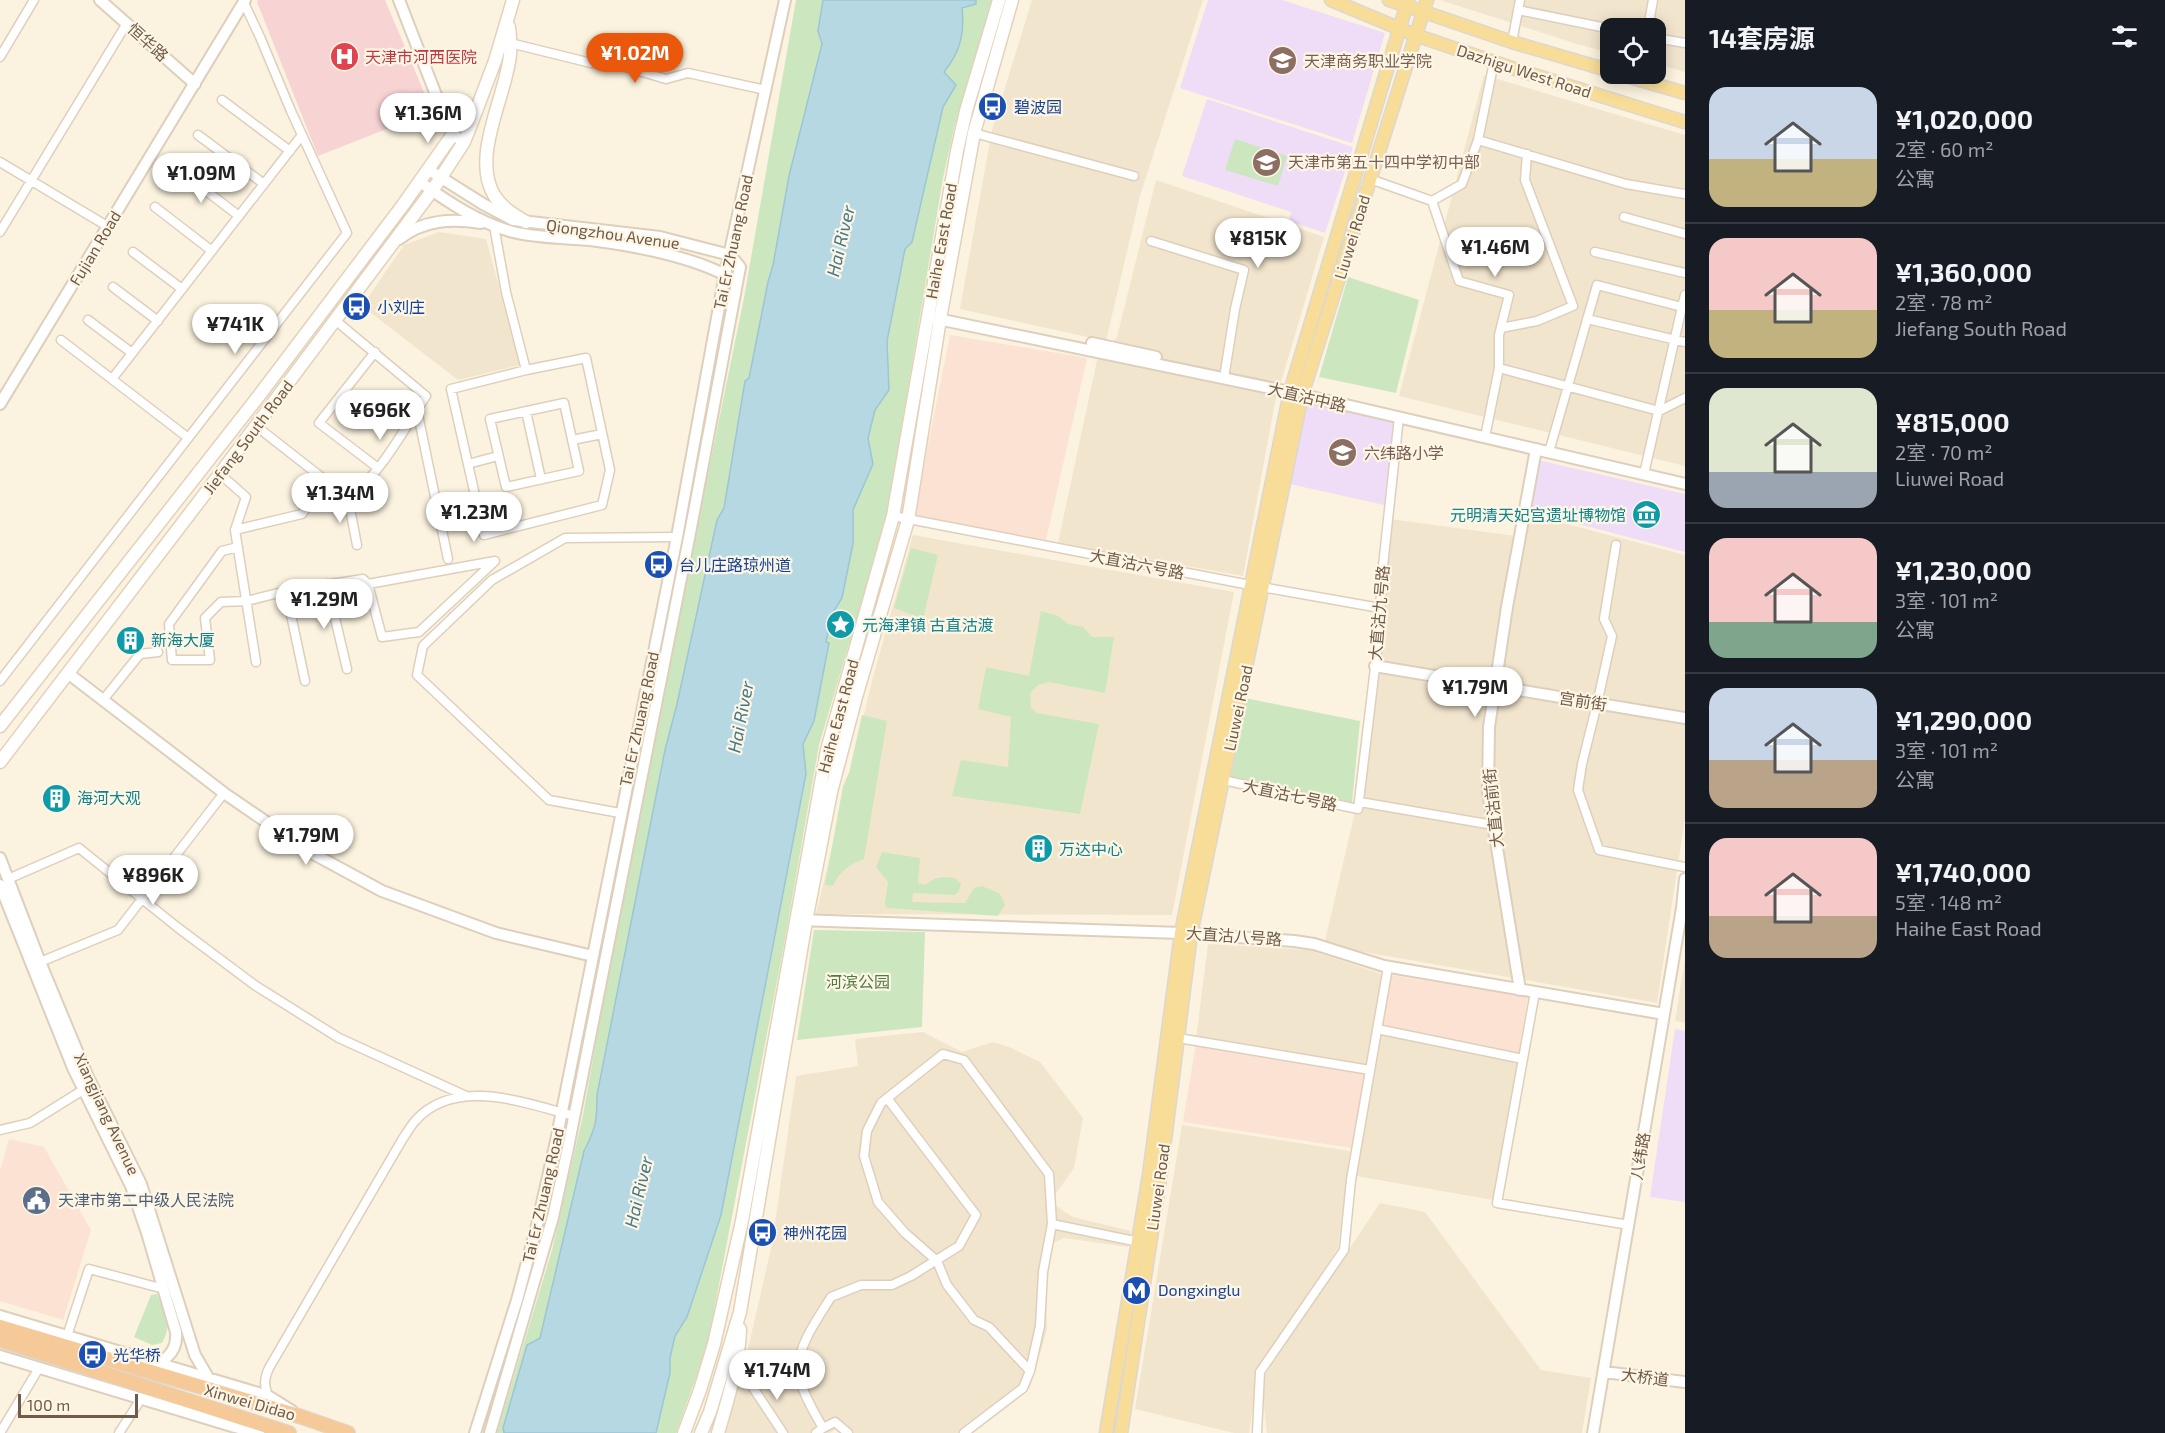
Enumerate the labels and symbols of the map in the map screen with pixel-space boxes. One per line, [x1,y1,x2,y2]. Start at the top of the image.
street label: 恒华路 [124,19,173,65]
pin: ¥1.02M [586,33,684,84]
street label: Dazhigu West Road [1454,40,1594,101]
hospital icon: 天津市河西医院 [328,41,360,73]
school or university icon: 天津商务职业学院 [1267,45,1299,77]
place label: 天津市河西医院 [365,47,477,66]
place label: 天津商务职业学院 [1304,51,1432,70]
bus stop icon: 碧波园 [977,91,1009,123]
pin: ¥1.36M [379,93,477,144]
place label: 碧波园 [1014,97,1062,116]
school or university icon: 天津市第五十四中学初中部 [1251,146,1283,178]
place label: 天津市第五十四中学初中部 [1288,152,1480,171]
pin: ¥1.09M [152,153,250,204]
street label: Tai Er Zhuang Road [709,173,756,311]
street label: Haihe East Road [921,182,960,300]
street label: Liuwei Road [1330,192,1373,281]
water label: Hai River [821,202,859,279]
street label: Fujian Road [65,207,125,289]
street label: Qiongzhou Avenue [545,215,681,253]
pin: ¥815K [1216,218,1300,269]
pin: ¥1.46M [1446,227,1544,278]
bus stop icon: 小刘庄 [340,291,372,323]
place label: 小刘庄 [377,297,425,316]
pin: ¥741K [193,304,277,355]
street label: Jiefang South Road [199,376,297,497]
street label: 大直沽中路 [1266,378,1348,415]
pin: ¥696K [338,390,422,441]
school or university icon: 六纬路小学 [1327,437,1359,469]
place label: 六纬路小学 [1364,443,1444,462]
pin: ¥1.34M [291,473,389,524]
pin: ¥1.23M [425,492,523,543]
museum icon: 元明清天妃宫遗址博物馆 [1631,499,1663,531]
place label: 元明清天妃宫遗址博物馆 [1450,505,1626,524]
street label: 大直沽六号路 [1088,545,1186,582]
bus stop icon: 台儿庄路琼州道 [642,549,674,581]
place label: 台儿庄路琼州道 [679,555,791,574]
street label: 大直沽九号路 [1365,564,1392,662]
pin: ¥1.29M [275,579,373,630]
place icon: 元海津镇 古直沽渡 [825,609,857,641]
place label: 元海津镇 古直沽渡 [862,615,994,634]
building icon: 新海大厦 [114,624,146,656]
place label: 新海大厦 [151,630,215,649]
street label: Tai Er Zhuang Road [615,650,662,788]
street label: Haihe East Road [813,657,862,775]
street label: Liuwei Road [1219,663,1256,753]
pin: ¥1.79M [1426,667,1524,718]
water label: Hai River [722,678,758,755]
street label: 宫前街 [1558,687,1608,714]
street label: 大直沽前街 [1479,767,1506,849]
street label: 大直沽七号路 [1241,775,1339,814]
building icon: 海河大观 [40,782,72,814]
place label: 海河大观 [77,788,141,807]
pin: ¥1.79M [257,815,355,866]
building icon: 万达中心 [1022,833,1054,865]
place label: 万达中心 [1059,839,1123,858]
pin: ¥896K [111,855,195,906]
street label: 大直沽八号路 [1185,923,1283,948]
park label: 河滨公园 [826,972,890,991]
street label: Xiangjiang Avenue [70,1050,144,1178]
street label: Tai Er Zhuang Road [518,1126,567,1264]
street label: 八纬路 [1626,1131,1653,1181]
street label: Liuwei Road [1142,1142,1173,1232]
water label: Hai River [619,1153,657,1230]
public building icon: 天津市第二中级人民法院 [21,1184,53,1216]
place label: 天津市第二中级人民法院 [58,1190,234,1209]
bus stop icon: 神州花园 [746,1217,778,1249]
place label: 神州花园 [783,1223,847,1242]
metro station icon: Dongxinglu [1121,1274,1153,1306]
place label: Dongxinglu [1158,1280,1240,1299]
bus stop icon: 光华桥 [76,1339,108,1371]
place label: 光华桥 [113,1345,161,1364]
pin: ¥1.74M [728,1350,826,1401]
street label: 大桥道 [1620,1364,1670,1389]
street label: Xinwei Didao [202,1379,298,1424]
scale bar [18,1391,138,1418]

